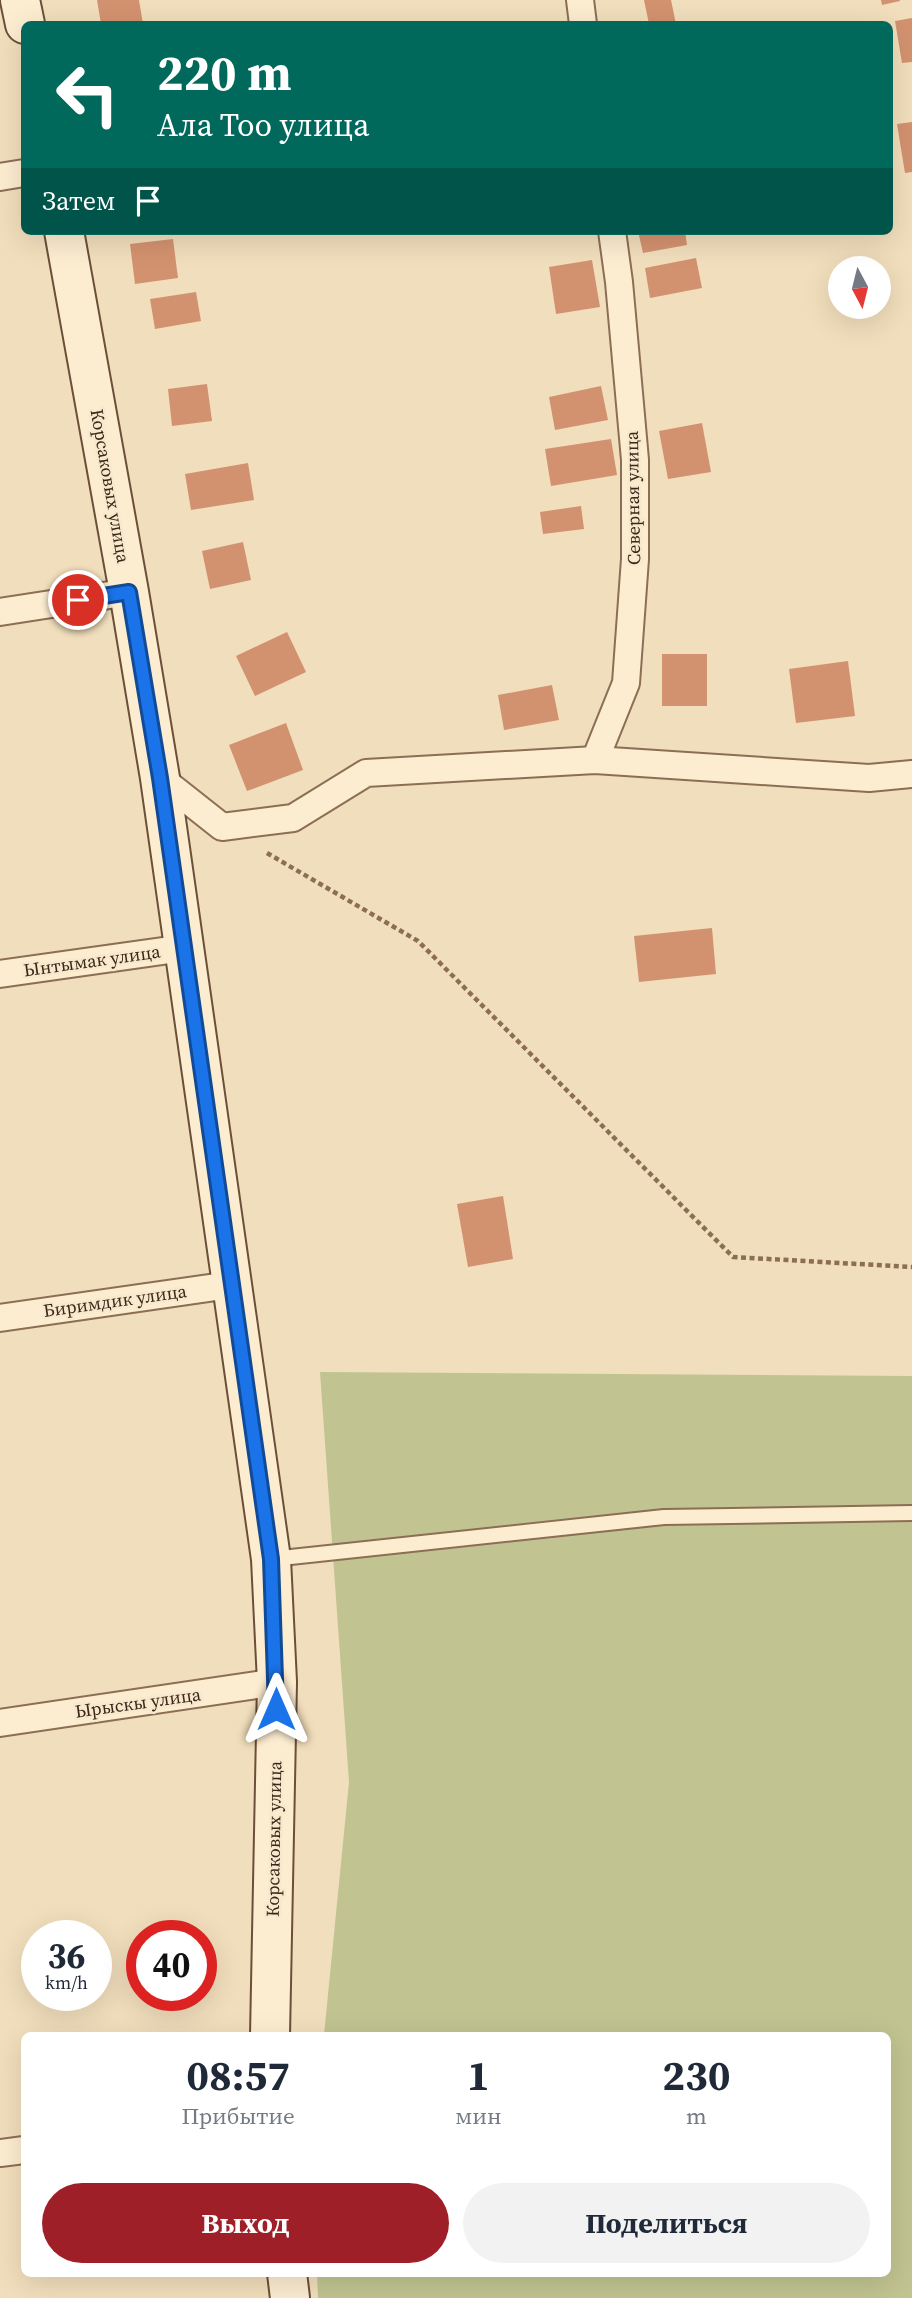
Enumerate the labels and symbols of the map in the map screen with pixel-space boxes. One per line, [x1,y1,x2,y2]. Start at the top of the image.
north arrow [828,256,891,318]
street label: Корсаковых улица [85,407,136,566]
street label: Северная улица [619,430,646,565]
pin [48,570,108,630]
street label: Ынтымак улица [22,938,163,982]
street label: Биримдик улица [42,1278,189,1323]
position arrow [239,1672,313,1746]
street label: Ырыскы улица [73,1681,203,1724]
street label: Корсаковых улица [260,1760,287,1917]
speed limit sign: 40 [126,1920,217,2011]

